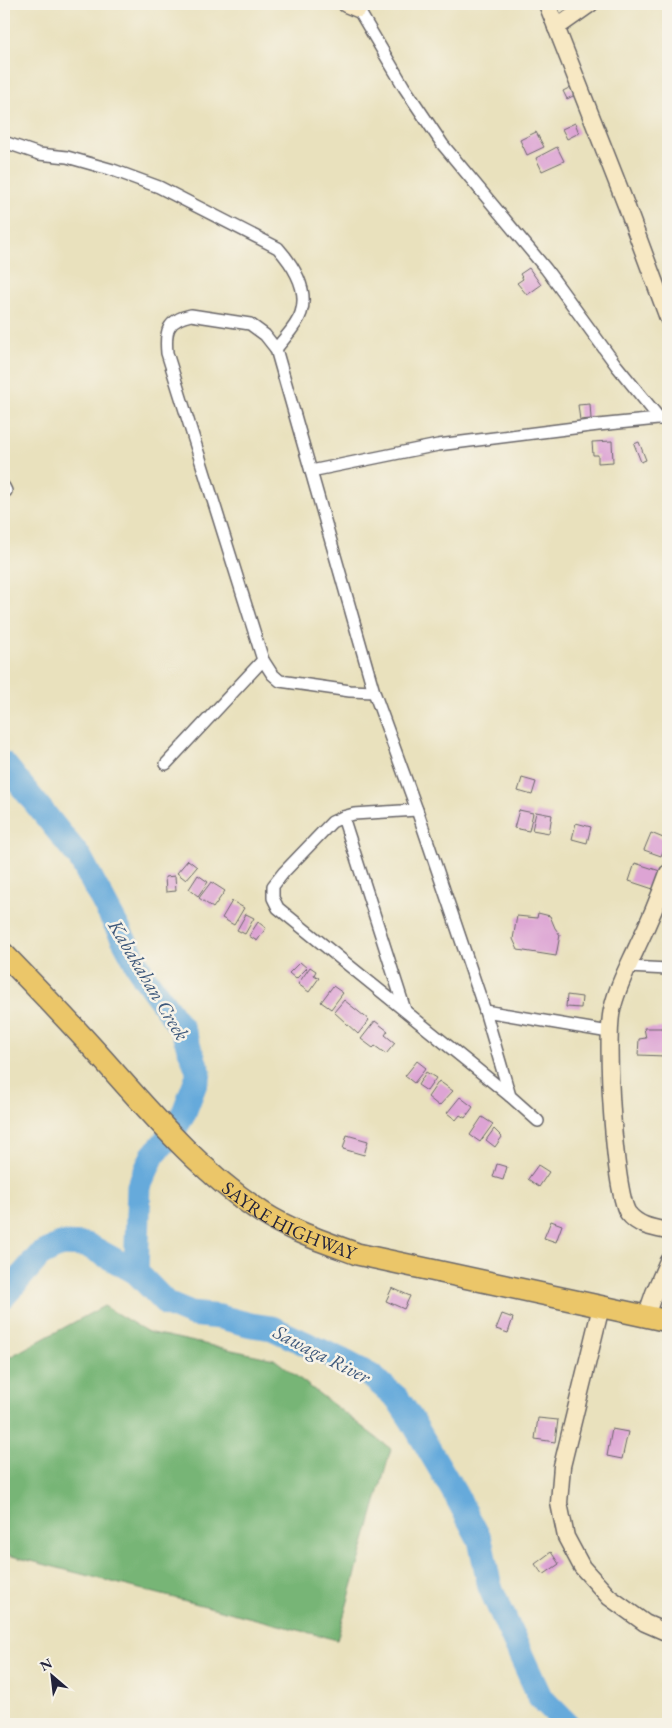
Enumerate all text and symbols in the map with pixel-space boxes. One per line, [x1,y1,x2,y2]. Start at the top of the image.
water label: Kabakahan Creek [102,914,195,1045]
street label: SAYRE HIGHWAY [217,1176,361,1266]
water label: Sawaga River [268,1318,376,1390]
north arrow [28,1650,78,1700]
text: N [37,1654,56,1675]

